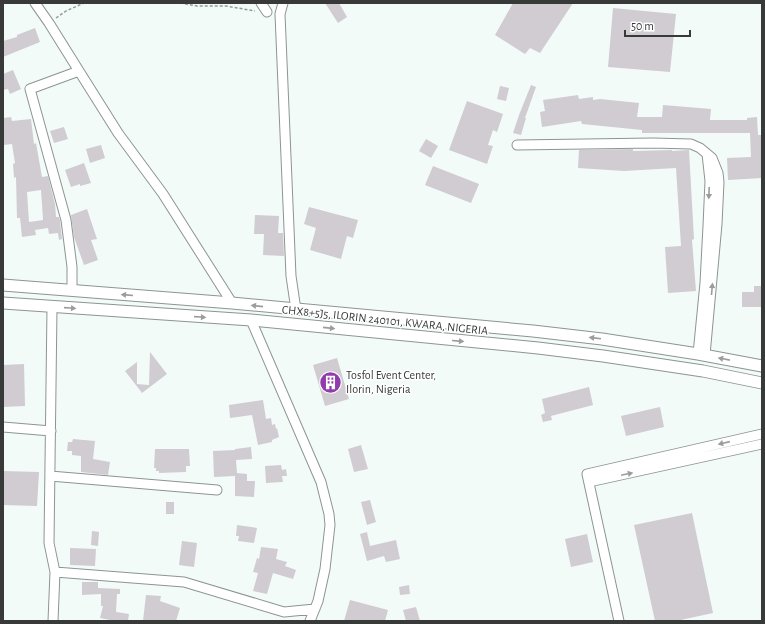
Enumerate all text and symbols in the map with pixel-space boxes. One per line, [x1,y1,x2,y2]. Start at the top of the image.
scale bar [625,12,690,38]
text: 50 m [631,20,654,32]
one-way arrow [706,187,712,200]
one-way arrow [708,283,715,295]
one-way arrow [121,291,133,298]
one-way arrow [251,303,263,309]
street label: CHX8+5J5, ILORIN 240101, KWARA, NIGERIA [281,303,489,337]
one-way arrow [64,305,76,312]
one-way arrow [194,313,206,320]
one-way arrow [323,325,335,331]
one-way arrow [589,335,601,342]
one-way arrow [452,338,464,345]
one-way arrow [718,356,730,362]
building icon: Tosfol Event Center, Ilorin, Nigeria [318,369,344,395]
place label: Tosfol Event Center, Ilorin, Nigeria [346,369,436,395]
one-way arrow [718,441,730,447]
one-way arrow [621,471,633,477]

